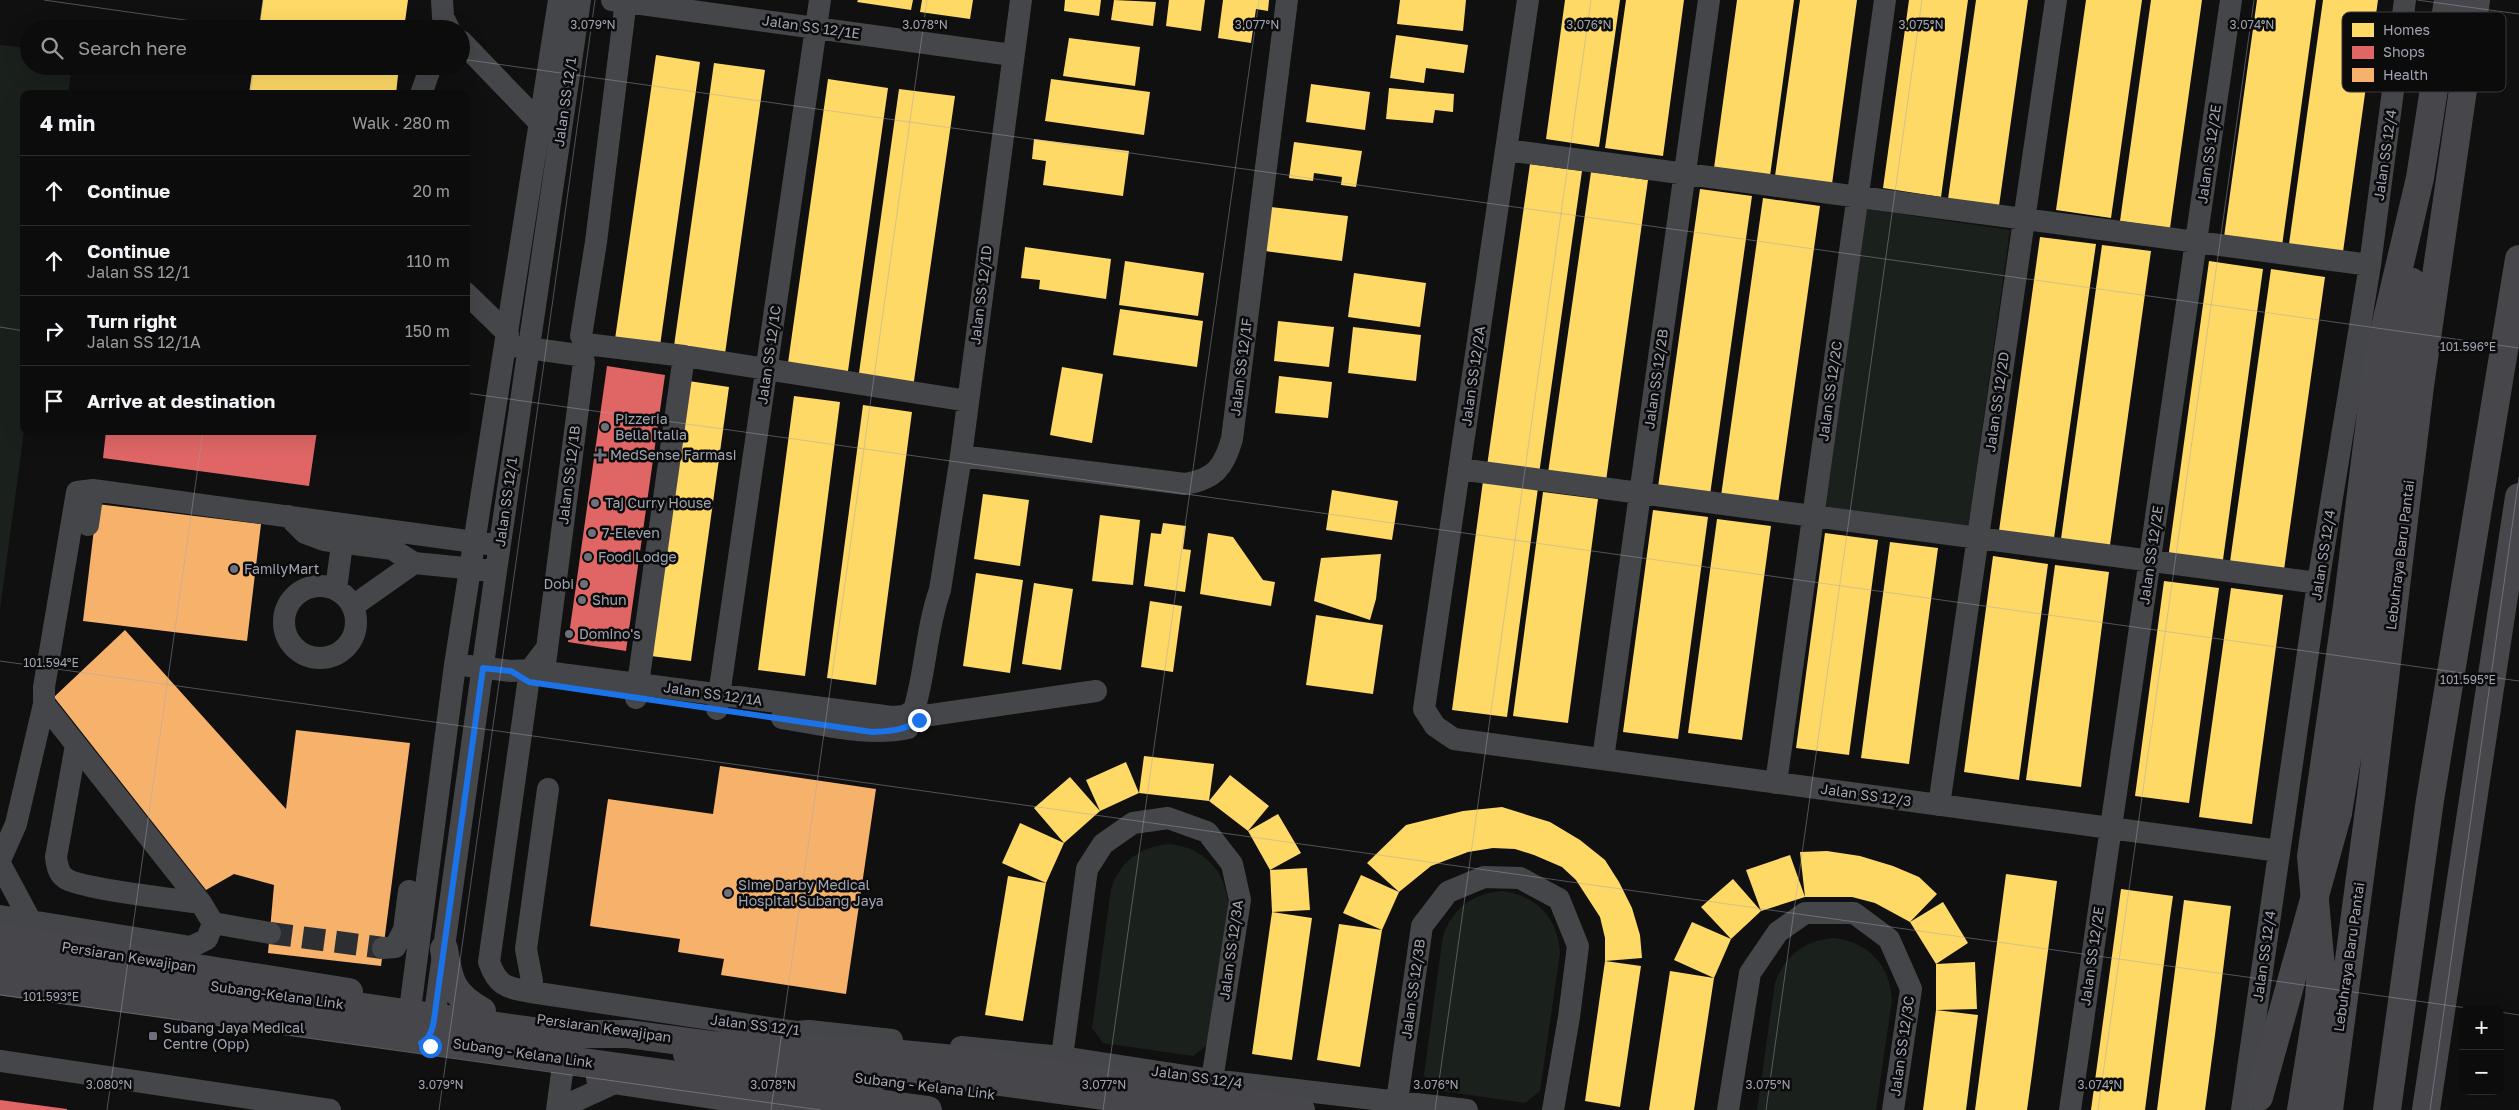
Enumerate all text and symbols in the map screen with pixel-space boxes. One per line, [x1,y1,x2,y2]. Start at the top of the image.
street label: Jalan SS 12/1E [761,11,861,42]
legend [2342,12,2506,92]
text: 3.079°N [570,17,616,32]
text: 3.078°N [902,17,948,32]
text: 3.077°N [1235,17,1279,32]
text: 3.076°N [1566,17,1612,32]
text: 3.075°N [1898,17,1944,32]
text: 3.074°N [2230,17,2274,32]
search box [20,20,470,75]
text: Homes [2383,21,2430,38]
icon: search [38,34,66,62]
text: Search here [78,36,187,59]
text: Shops [2383,43,2425,60]
street label: Jalan SS 12/1 [550,56,579,148]
text: Health [2383,66,2428,83]
street label: Jalan SS 12/2E [2193,103,2224,205]
street label: Jalan SS 12/4 [2370,108,2399,202]
text: 4 min [40,110,95,136]
text: Walk · 280 m [352,113,450,133]
icon: ahead [40,177,68,205]
text: Continue [87,179,170,202]
text: 20 m [413,181,450,201]
text: Continue [87,239,170,262]
street label: Jalan SS 12/1D [966,244,995,346]
icon: ahead [40,247,68,275]
text: 110 m [406,251,450,271]
text: Jalan SS 12/1 [87,262,190,282]
street label: Jalan SS 12/1C [753,304,784,405]
text: Turn right [87,309,177,332]
icon: right [40,317,68,345]
street label: Jalan SS 12/1F [1226,317,1255,417]
text: 150 m [405,321,450,341]
street label: Jalan SS 12/2A [1457,324,1488,427]
street label: Jalan SS 12/2B [1640,328,1671,430]
text: Jalan SS 12/1A [87,332,201,352]
text: 101.596°E [2440,339,2496,354]
street label: Jalan SS 12/2C [1814,340,1845,442]
street label: Jalan SS 12/2D [1981,351,2012,453]
icon: arrive [40,387,68,415]
text: Arrive at destination [87,389,275,412]
place label: Pizzeria Bella Italia [615,410,687,443]
marker: Pizzeria Bella Italia [599,421,611,433]
street label: Jalan SS 12/1B [554,425,583,525]
place label: MedSense Farmasi [610,446,736,463]
marker: MedSense Farmasi [594,449,606,461]
street label: Jalan SS 12/1 [491,456,520,548]
street label: Lebuhraya Baru Pantai [2382,479,2417,631]
place label: Taj Curry House [605,494,711,511]
marker: Taj Curry House [589,497,601,509]
street label: Jalan SS 12/2E [2135,504,2166,606]
street label: Jalan SS 12/4 [2307,508,2338,602]
place label: 7-Eleven [602,524,660,541]
marker: 7-Eleven [586,527,598,539]
place label: Food Lodge [598,548,677,565]
marker: Food Lodge [582,551,594,563]
place label: FamilyMart [244,560,319,577]
marker: FamilyMart [228,563,240,575]
place label: Dobi [543,575,574,592]
marker: Dobi [578,578,590,590]
place label: Shun [592,591,627,608]
marker: Shun [576,594,588,606]
place label: Domino's [579,625,641,642]
marker: Domino's [563,628,575,640]
text: 101.594°E [23,655,79,670]
text: 101.595°E [2440,672,2496,687]
street label: Jalan SS 12/1A [663,678,764,709]
route end [908,709,931,732]
street label: Jalan SS 12/3 [1820,780,1913,809]
place label: Sime Darby Medical Hospital Subang Jaya [738,876,884,909]
street label: Lebuhraya Baru Pantai [2330,881,2367,1033]
marker: Sime Darby Medical Hospital Subang Jaya [722,887,734,899]
street label: Jalan SS 12/3A [1215,898,1246,1001]
street label: Jalan SS 12/2E [2076,905,2107,1007]
street label: Jalan SS 12/4 [2249,909,2278,1003]
street label: Persiaran Kewajipan [61,937,198,976]
street label: Jalan SS 12/3B [1397,938,1428,1040]
street label: Subang-Kelana Link [209,977,345,1012]
text: 101.593°E [23,989,79,1004]
street label: Jalan SS 12/3C [1886,995,1917,1097]
map controls [2459,1005,2504,1095]
button: + [2459,1005,2504,1050]
street label: Persiaran Kewajipan [536,1010,673,1045]
street label: Jalan SS 12/1 [709,1011,801,1038]
place label: Subang Jaya Medical Centre (Opp) [163,1019,304,1052]
marker: Subang Jaya Medical Centre (Opp) [147,1030,159,1042]
street label: Subang - Kelana Link [452,1034,594,1071]
route start [419,1035,442,1058]
button: − [2459,1050,2504,1095]
street label: Jalan SS 12/4 [1150,1062,1244,1091]
street label: Subang - Kelana Link [854,1068,996,1103]
text: 3.080°N [86,1077,132,1092]
text: 3.079°N [418,1077,464,1092]
text: 3.078°N [750,1077,796,1092]
text: 3.077°N [1082,1077,1126,1092]
text: 3.076°N [1413,1077,1459,1092]
text: 3.075°N [1745,1077,1791,1092]
text: 3.074°N [2078,1077,2122,1092]

